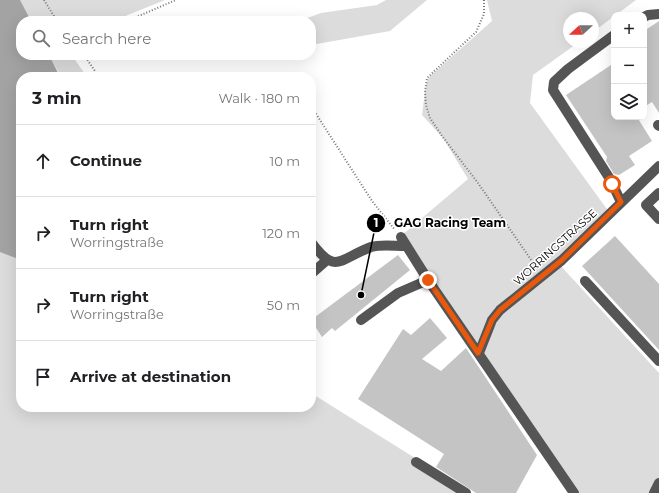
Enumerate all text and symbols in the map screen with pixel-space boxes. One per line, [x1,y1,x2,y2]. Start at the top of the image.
north arrow [563,12,599,48]
map controls [611,12,647,120]
button: + [611,12,647,48]
search box [16,16,316,60]
icon: search [30,27,52,49]
text: Search here [62,29,151,48]
button: − [611,48,647,84]
button: layers [611,84,647,120]
text: 3 min [32,88,82,108]
text: Walk · 180 m [218,90,300,106]
icon: ahead [32,150,54,172]
text: Continue [70,151,142,170]
text: 10 m [270,153,300,169]
route start [603,175,621,193]
street label: WORRINGSTRASSE [510,206,600,288]
callout: GAG Racing Team [366,211,514,235]
text: Turn right [70,215,149,234]
text: 1 [374,215,378,230]
text: GAG Racing Team [394,215,506,230]
icon: right [32,222,54,244]
text: 120 m [262,225,300,241]
text: Worringstraße [70,234,164,250]
route end [419,271,437,289]
text: Turn right [70,287,149,306]
icon: right [32,294,54,316]
text: 50 m [267,297,300,313]
text: Worringstraße [70,306,164,322]
icon: arrive [32,366,54,388]
text: Arrive at destination [70,367,231,386]

